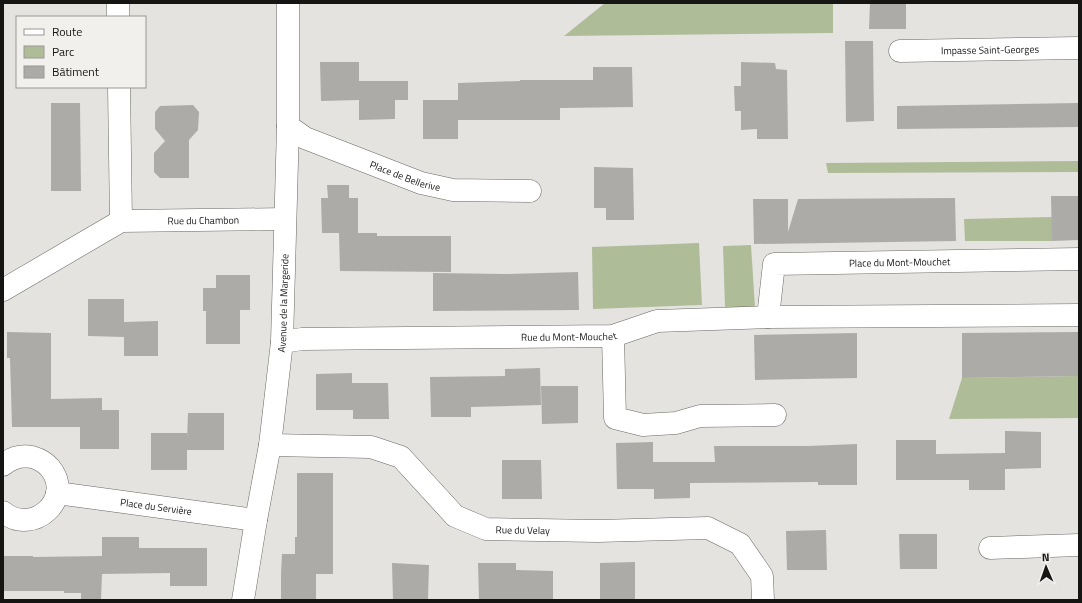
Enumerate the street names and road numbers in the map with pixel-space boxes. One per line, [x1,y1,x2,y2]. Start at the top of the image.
street label: Impasse Saint-Georges [941,42,1040,58]
street label: Place de Bellerive [368,157,442,195]
street label: Rue du Chambon [167,213,239,228]
street label: Avenue de la Margeride [274,254,292,353]
street label: Place du Mont-Mouchet [849,254,951,271]
street label: Rue du Mont-Mouchet [521,328,619,345]
street label: Place du Servière [119,495,193,519]
street label: Rue du Velay [496,522,550,538]

